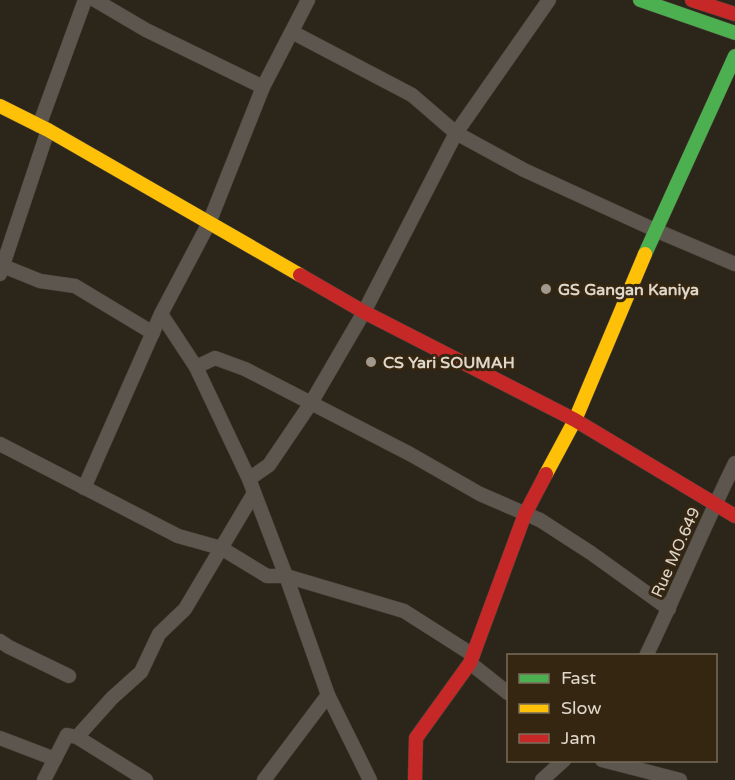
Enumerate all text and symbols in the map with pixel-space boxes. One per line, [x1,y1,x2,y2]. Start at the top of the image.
place label: GS Gangan Kaniya [558,280,699,300]
marker: GS Gangan Kaniya [539,282,553,296]
place label: CS Yari SOUMAH [383,353,515,373]
marker: CS Yari SOUMAH [364,355,378,369]
street label: Rue MO.649 [647,504,705,601]
legend [507,654,717,762]
text: Fast [561,667,596,689]
text: Slow [561,697,602,719]
text: Jam [561,727,596,749]

